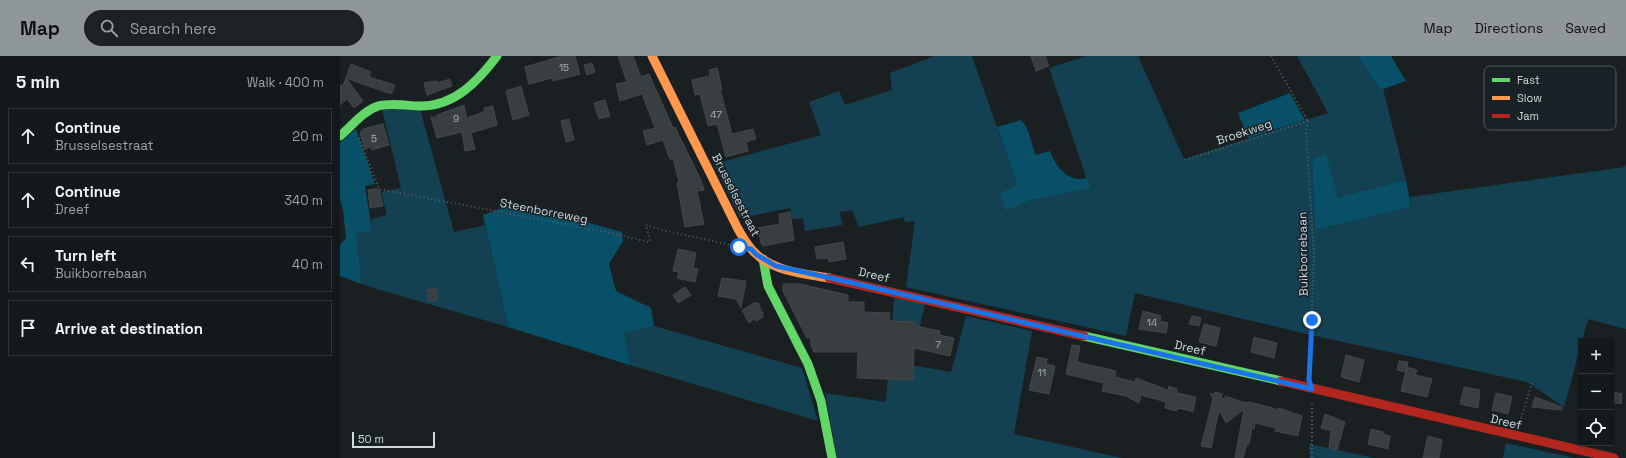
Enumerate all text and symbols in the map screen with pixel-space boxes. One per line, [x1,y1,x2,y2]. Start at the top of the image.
search box [84,10,364,46]
text: Map [20,16,60,41]
icon: search [98,17,120,39]
text: Search here [130,19,216,38]
text: Map [1423,19,1453,37]
text: Directions [1475,19,1543,37]
text: Saved [1565,19,1606,37]
house number: 15 [559,61,569,74]
legend [1484,66,1616,130]
text: 5 min [16,71,60,93]
text: Fast [1517,73,1540,87]
text: Walk · 400 m [247,74,324,91]
text: Slow [1517,91,1542,105]
house number: 47 [710,108,722,121]
text: Jam [1517,109,1539,123]
house number: 9 [453,112,459,125]
street label: Broekweg [1214,116,1274,148]
text: Continue [55,118,121,137]
icon: ahead [17,125,39,147]
text: 20 m [292,128,323,145]
house number: 5 [371,132,377,145]
text: Brusselsestraat [55,137,153,154]
street label: Brusselsestraat [708,151,764,239]
text: Continue [55,182,121,201]
icon: ahead [17,189,39,211]
text: 340 m [284,192,323,209]
street label: Steenborreweg [499,195,589,227]
text: Dreef [55,201,89,218]
street label: Buikborrebaan [1294,212,1312,296]
route start [730,238,748,256]
text: Turn left [55,246,117,265]
icon: left [17,253,39,275]
text: 40 m [292,256,323,273]
street label: Dreef [857,264,891,286]
text: Buikborrebaan [55,265,147,282]
route end [1303,311,1321,329]
house number: 14 [1147,316,1157,329]
icon: arrive [17,317,39,339]
text: Arrive at destination [55,319,203,338]
street label: Dreef [1173,337,1207,359]
house number: 7 [935,338,941,351]
map controls [1578,338,1614,446]
button: + [1578,338,1614,374]
house number: 11 [1038,366,1046,379]
button: − [1578,374,1614,410]
button: locate [1578,410,1614,446]
street label: Dreef [1489,411,1523,433]
scale bar [352,430,435,449]
text: 50 m [358,432,384,446]

